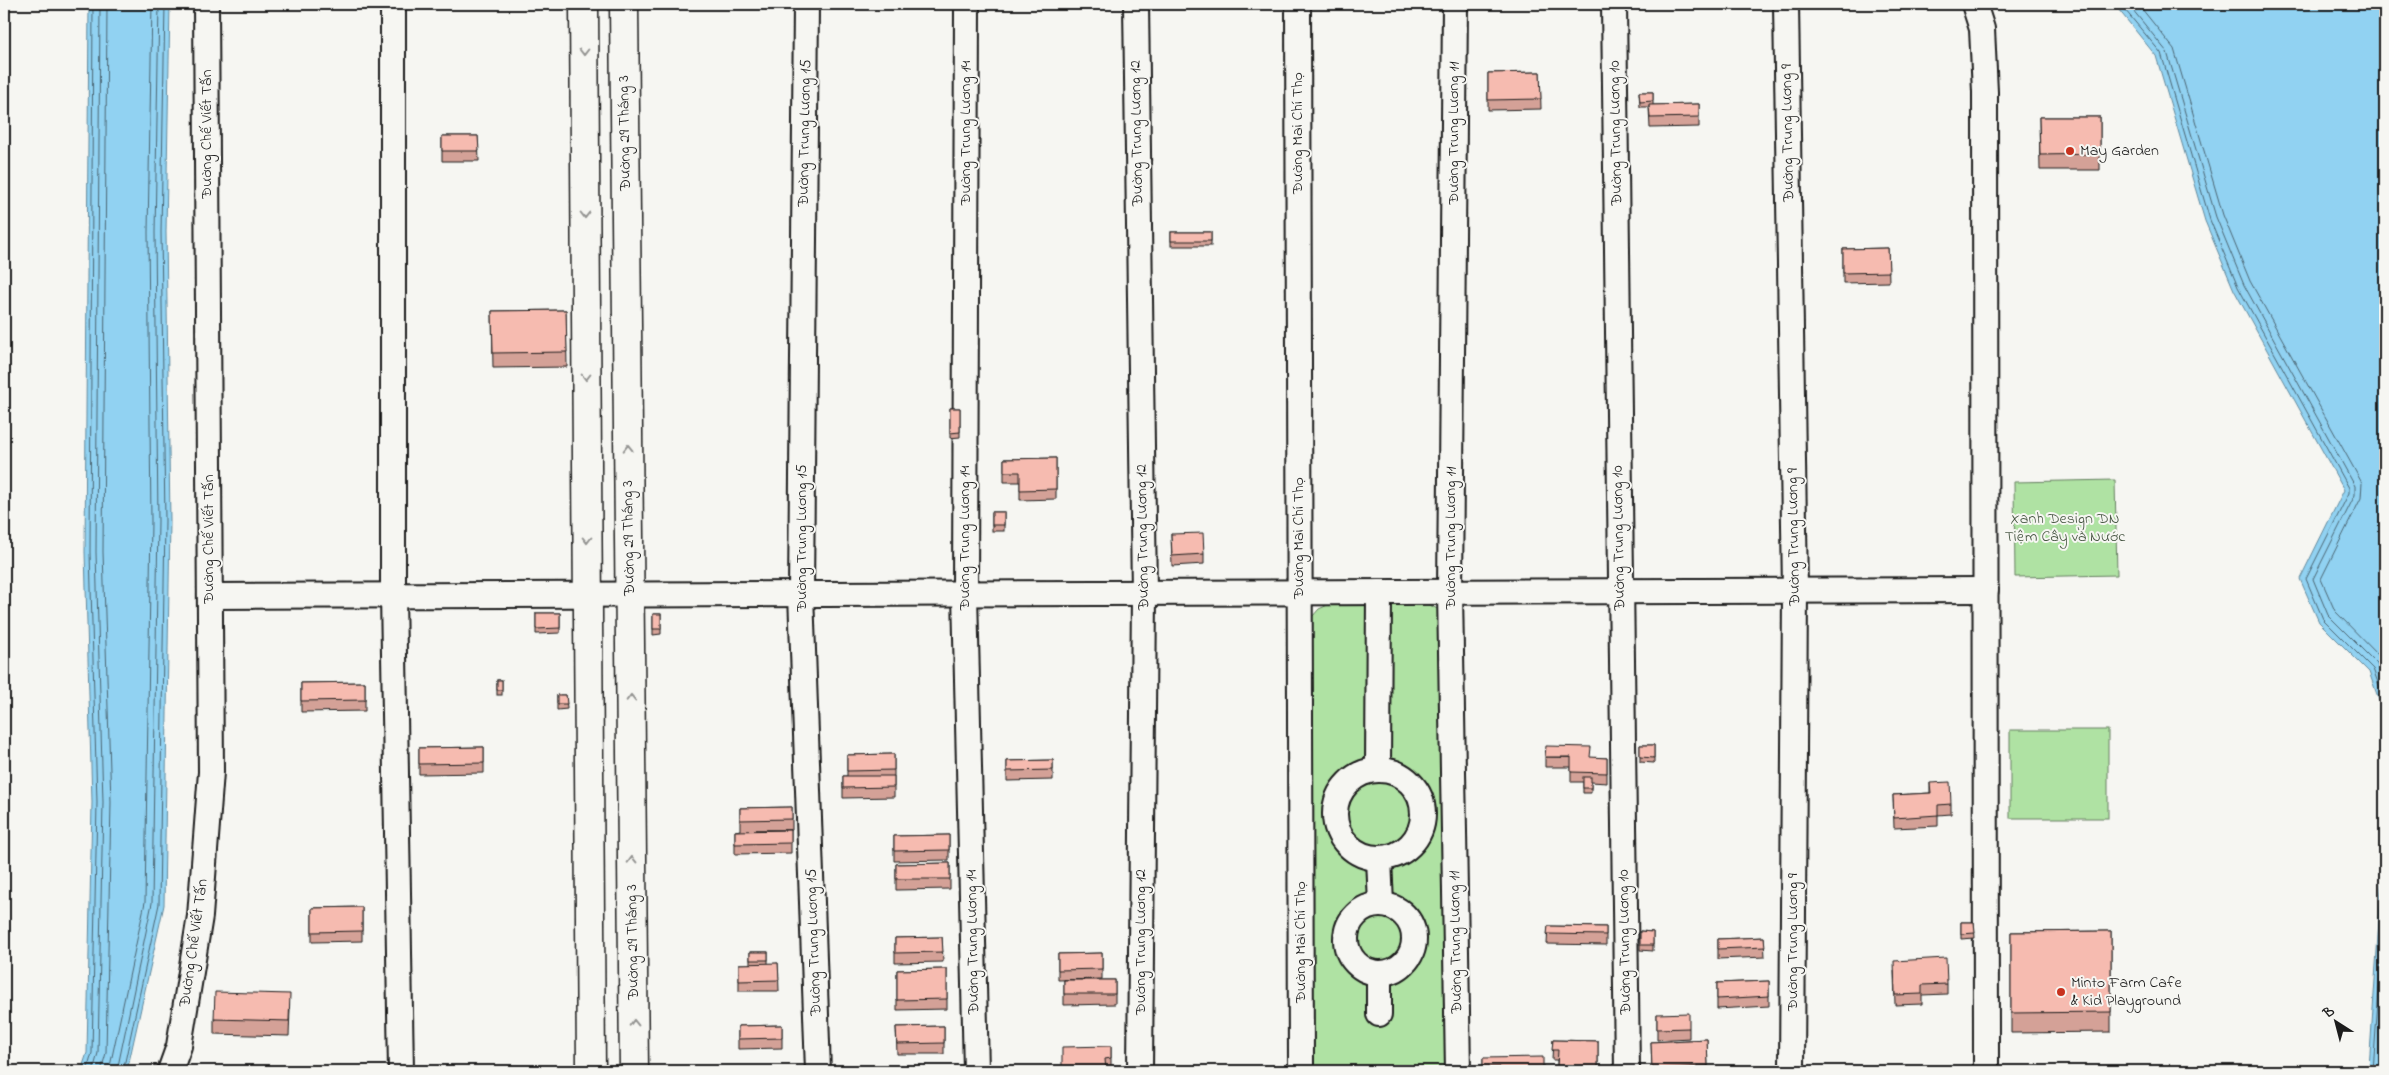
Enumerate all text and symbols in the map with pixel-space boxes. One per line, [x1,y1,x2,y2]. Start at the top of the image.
one-way arrow [579,49,589,57]
street label: Đường Trung Lương 15 [792,59,818,208]
street label: Đường Trung Lương 14 [954,60,978,206]
street label: Đường Trung Lương 12 [1124,60,1150,207]
street label: Đường Trung Lương 10 [1603,60,1629,207]
street label: Đường Trung Lương 11 [1442,61,1466,206]
street label: Đường Trung Lương 9 [1775,64,1801,203]
street label: Đường Chế Viết Tấn [195,69,219,200]
street label: Đường Mai Chí Thọ [1286,72,1310,195]
street label: Đường 29 Tháng 3 [612,75,638,192]
place label: May Garden [2080,139,2159,163]
marker: May Garden [2064,145,2076,157]
one-way arrow [580,212,590,219]
one-way arrow [581,374,591,382]
one-way arrow [623,443,633,451]
street label: Đường Trung Lương 15 [790,464,814,613]
street label: Đường Trung Lương 12 [1130,464,1156,611]
street label: Đường Trung Lương 14 [953,465,977,611]
street label: Đường Trung Lương 10 [1606,465,1632,612]
street label: Đường Trung Lương 11 [1439,466,1463,611]
street label: Đường Trung Lương 9 [1781,468,1807,607]
street label: Đường Chế Viết Tấn [197,474,221,605]
street label: Đường Mai Chí Thọ [1287,477,1311,600]
street label: Đường 29 Tháng 3 [616,480,642,597]
park label: Xanh Design DN Tiệm Cây và Nước [2005,507,2126,549]
one-way arrow [582,536,592,544]
one-way arrow [626,693,636,701]
one-way arrow [627,856,637,864]
street label: Đường Trung Lương 15 [799,868,829,1017]
street label: Đường Trung Lương 14 [960,869,986,1016]
street label: Đường Trung Lương 12 [1129,869,1153,1016]
street label: Đường Trung Lương 10 [1612,869,1638,1016]
street label: Đường Trung Lương 11 [1443,870,1469,1015]
street label: Đường Trung Lương 9 [1781,873,1805,1012]
street label: Đường Chế Viết Tấn [173,877,215,1010]
street label: Đường Mai Chí Thọ [1289,881,1313,1004]
street label: Đường 29 Tháng 3 [620,884,646,1001]
place label: Minto Farm Cafe & Kid Playground [2071,971,2182,1013]
marker: Minto Farm Cafe & Kid Playground [2055,986,2067,998]
north arrow [2312,998,2362,1048]
text: B [2318,1001,2340,1025]
one-way arrow [629,1018,639,1026]

